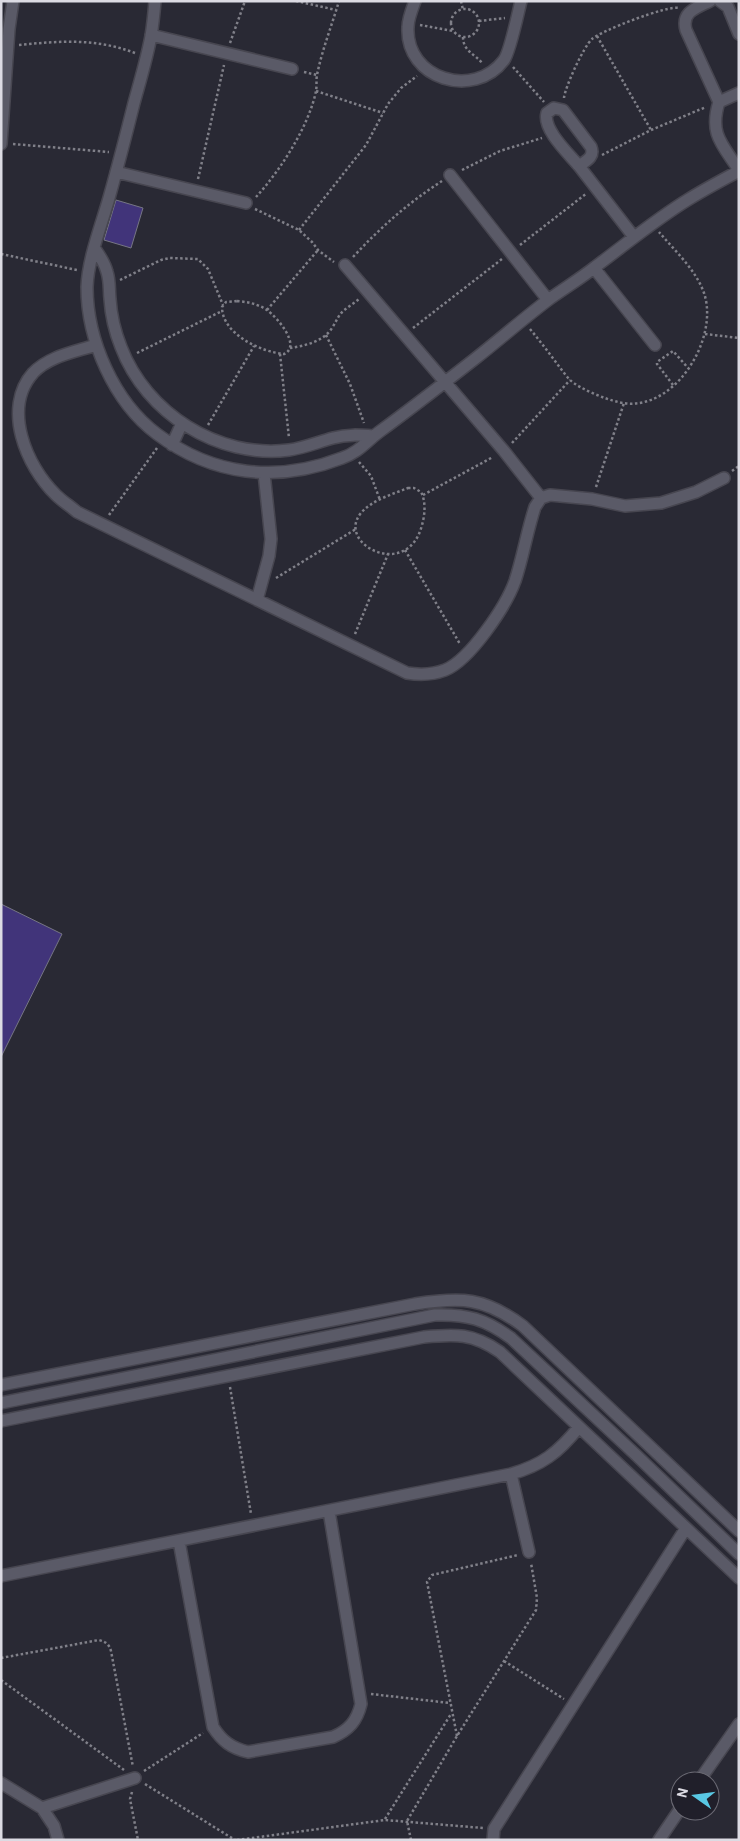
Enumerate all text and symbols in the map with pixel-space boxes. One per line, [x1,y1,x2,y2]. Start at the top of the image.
north arrow [670,1771,720,1821]
text: N [673,1786,691,1799]

